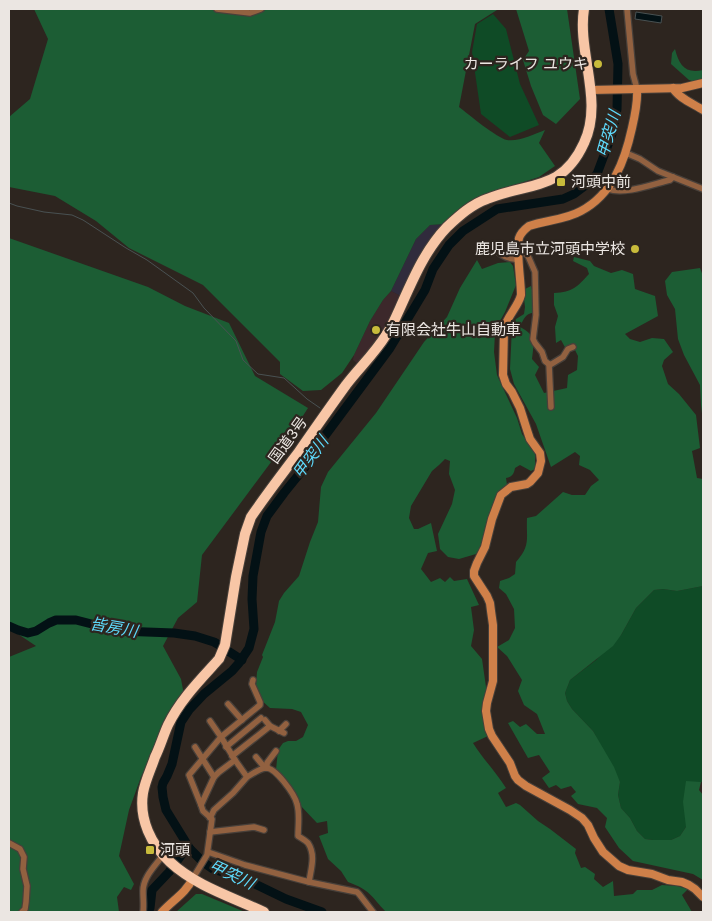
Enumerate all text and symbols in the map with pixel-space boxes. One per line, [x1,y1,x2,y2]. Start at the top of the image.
place label: カーライフ ユウキ [464,55,588,72]
marker: カーライフ ユウキ [592,58,604,70]
water label: 甲突川 [594,107,624,160]
place label: 河頭中前 [571,173,631,190]
marker: 河頭中前 [555,176,567,188]
place label: 鹿児島市立河頭中学校 [475,240,625,257]
marker: 鹿児島市立河頭中学校 [629,243,641,255]
place label: 有限会社牛山自動車 [386,321,521,338]
marker: 有限会社牛山自動車 [370,324,382,336]
street label: 国道3号 [265,413,310,466]
water label: 甲突川 [289,431,333,482]
water label: 皆房川 [89,615,141,640]
place label: 河頭 [160,841,190,858]
marker: 河頭 [144,844,156,856]
water label: 甲突川 [206,857,259,893]

